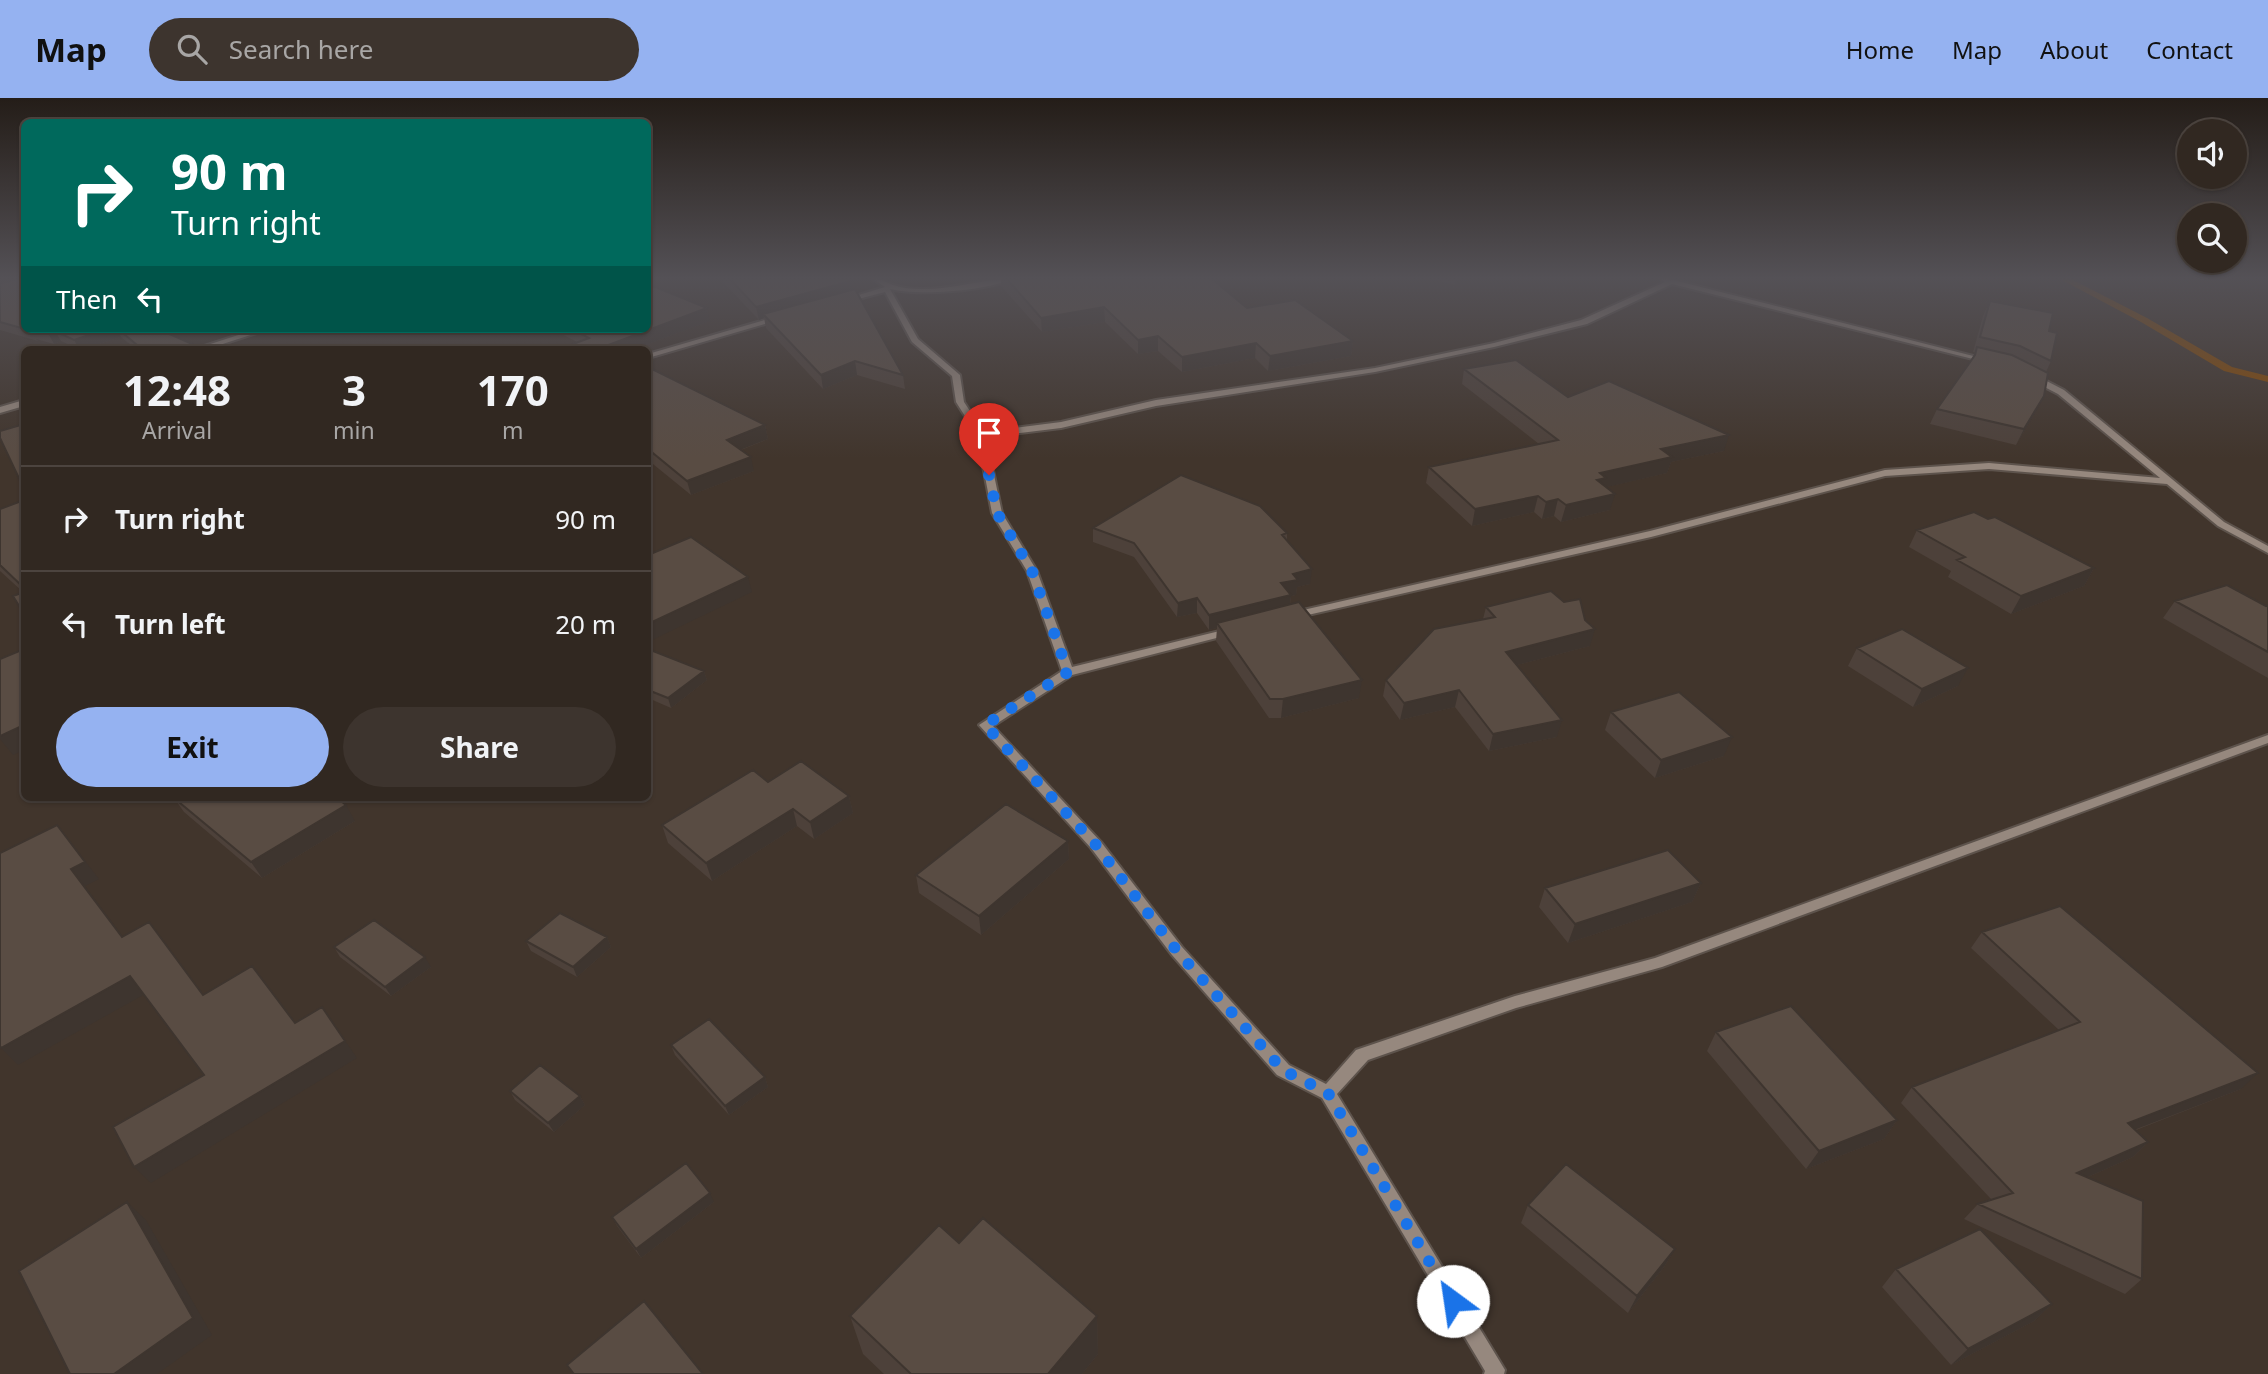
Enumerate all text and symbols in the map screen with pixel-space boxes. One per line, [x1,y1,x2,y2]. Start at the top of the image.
search box [149,18,639,81]
text: Map [35,27,107,72]
icon: search [173,30,211,68]
text: Search here [229,31,373,67]
text: Home [1846,33,1914,66]
text: Map [1952,33,2002,66]
text: About [2040,33,2108,66]
text: Contact [2146,33,2233,66]
map controls [2177,119,2247,273]
button: sound [2177,119,2247,189]
text: 90 m [171,138,288,204]
icon: right [56,147,147,238]
text: Turn right [171,201,321,244]
button: search [2177,203,2247,273]
icon: left [131,280,169,318]
text: Then [56,281,117,317]
text: 12:48 [123,361,231,418]
text: 3 [342,361,366,418]
text: 170 [477,361,549,418]
pin [959,403,1019,475]
text: Arrival [142,414,212,446]
text: min [333,414,375,446]
text: m [502,414,524,446]
icon: arrive [970,414,1008,452]
icon: right [56,500,94,538]
text: Turn right [115,501,245,537]
text: 90 m [555,501,616,537]
icon: left [56,605,94,643]
text: Turn left [115,606,226,642]
text: 20 m [555,606,616,642]
button: Exit [56,707,329,787]
button: Share [343,707,616,787]
position arrow [1416,1264,1490,1338]

